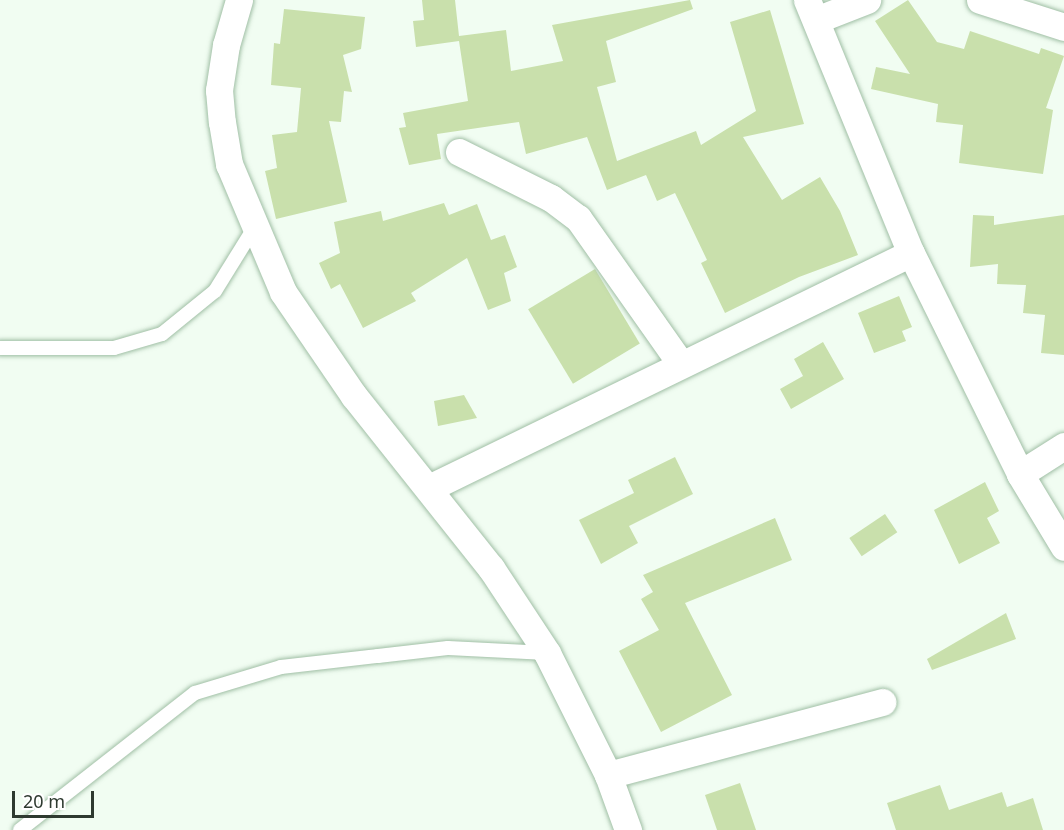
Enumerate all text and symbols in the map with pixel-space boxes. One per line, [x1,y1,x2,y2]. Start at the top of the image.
scale bar [15,779,98,817]
text: 20 m [23,789,65,813]

